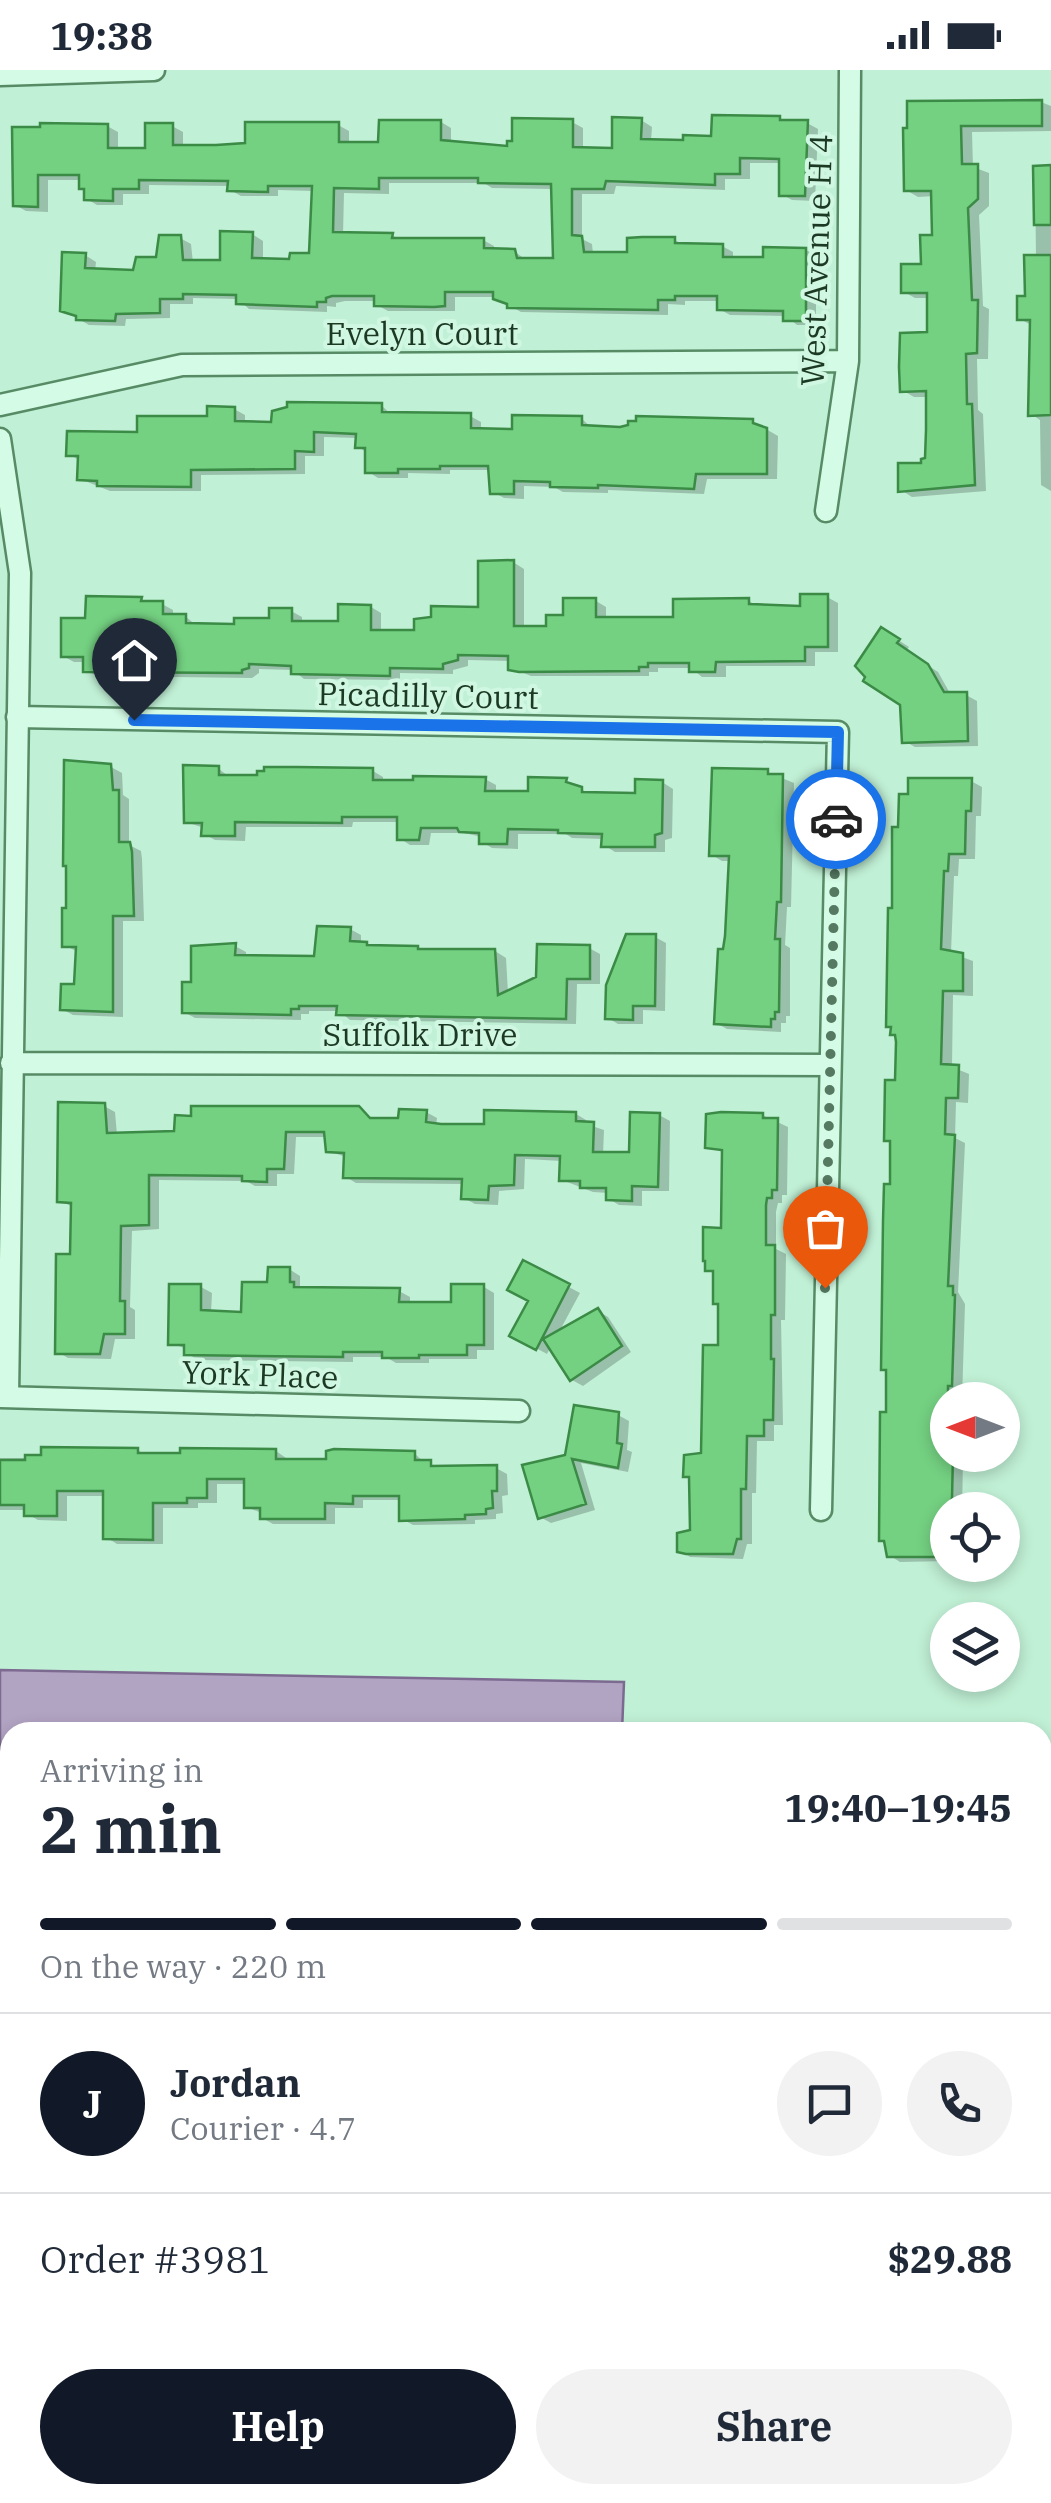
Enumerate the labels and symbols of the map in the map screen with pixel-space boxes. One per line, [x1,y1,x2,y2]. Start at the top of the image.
street label: West Avenue H 4 [791,133,841,387]
street label: Evelyn Court [326,312,518,354]
pin [92,618,177,721]
street label: Picadilly Court [317,672,539,718]
courier [786,769,886,869]
street label: Suffolk Drive [323,1013,517,1055]
pin [783,1186,868,1289]
street label: York Place [181,1350,339,1398]
north arrow [930,1382,1020,1472]

